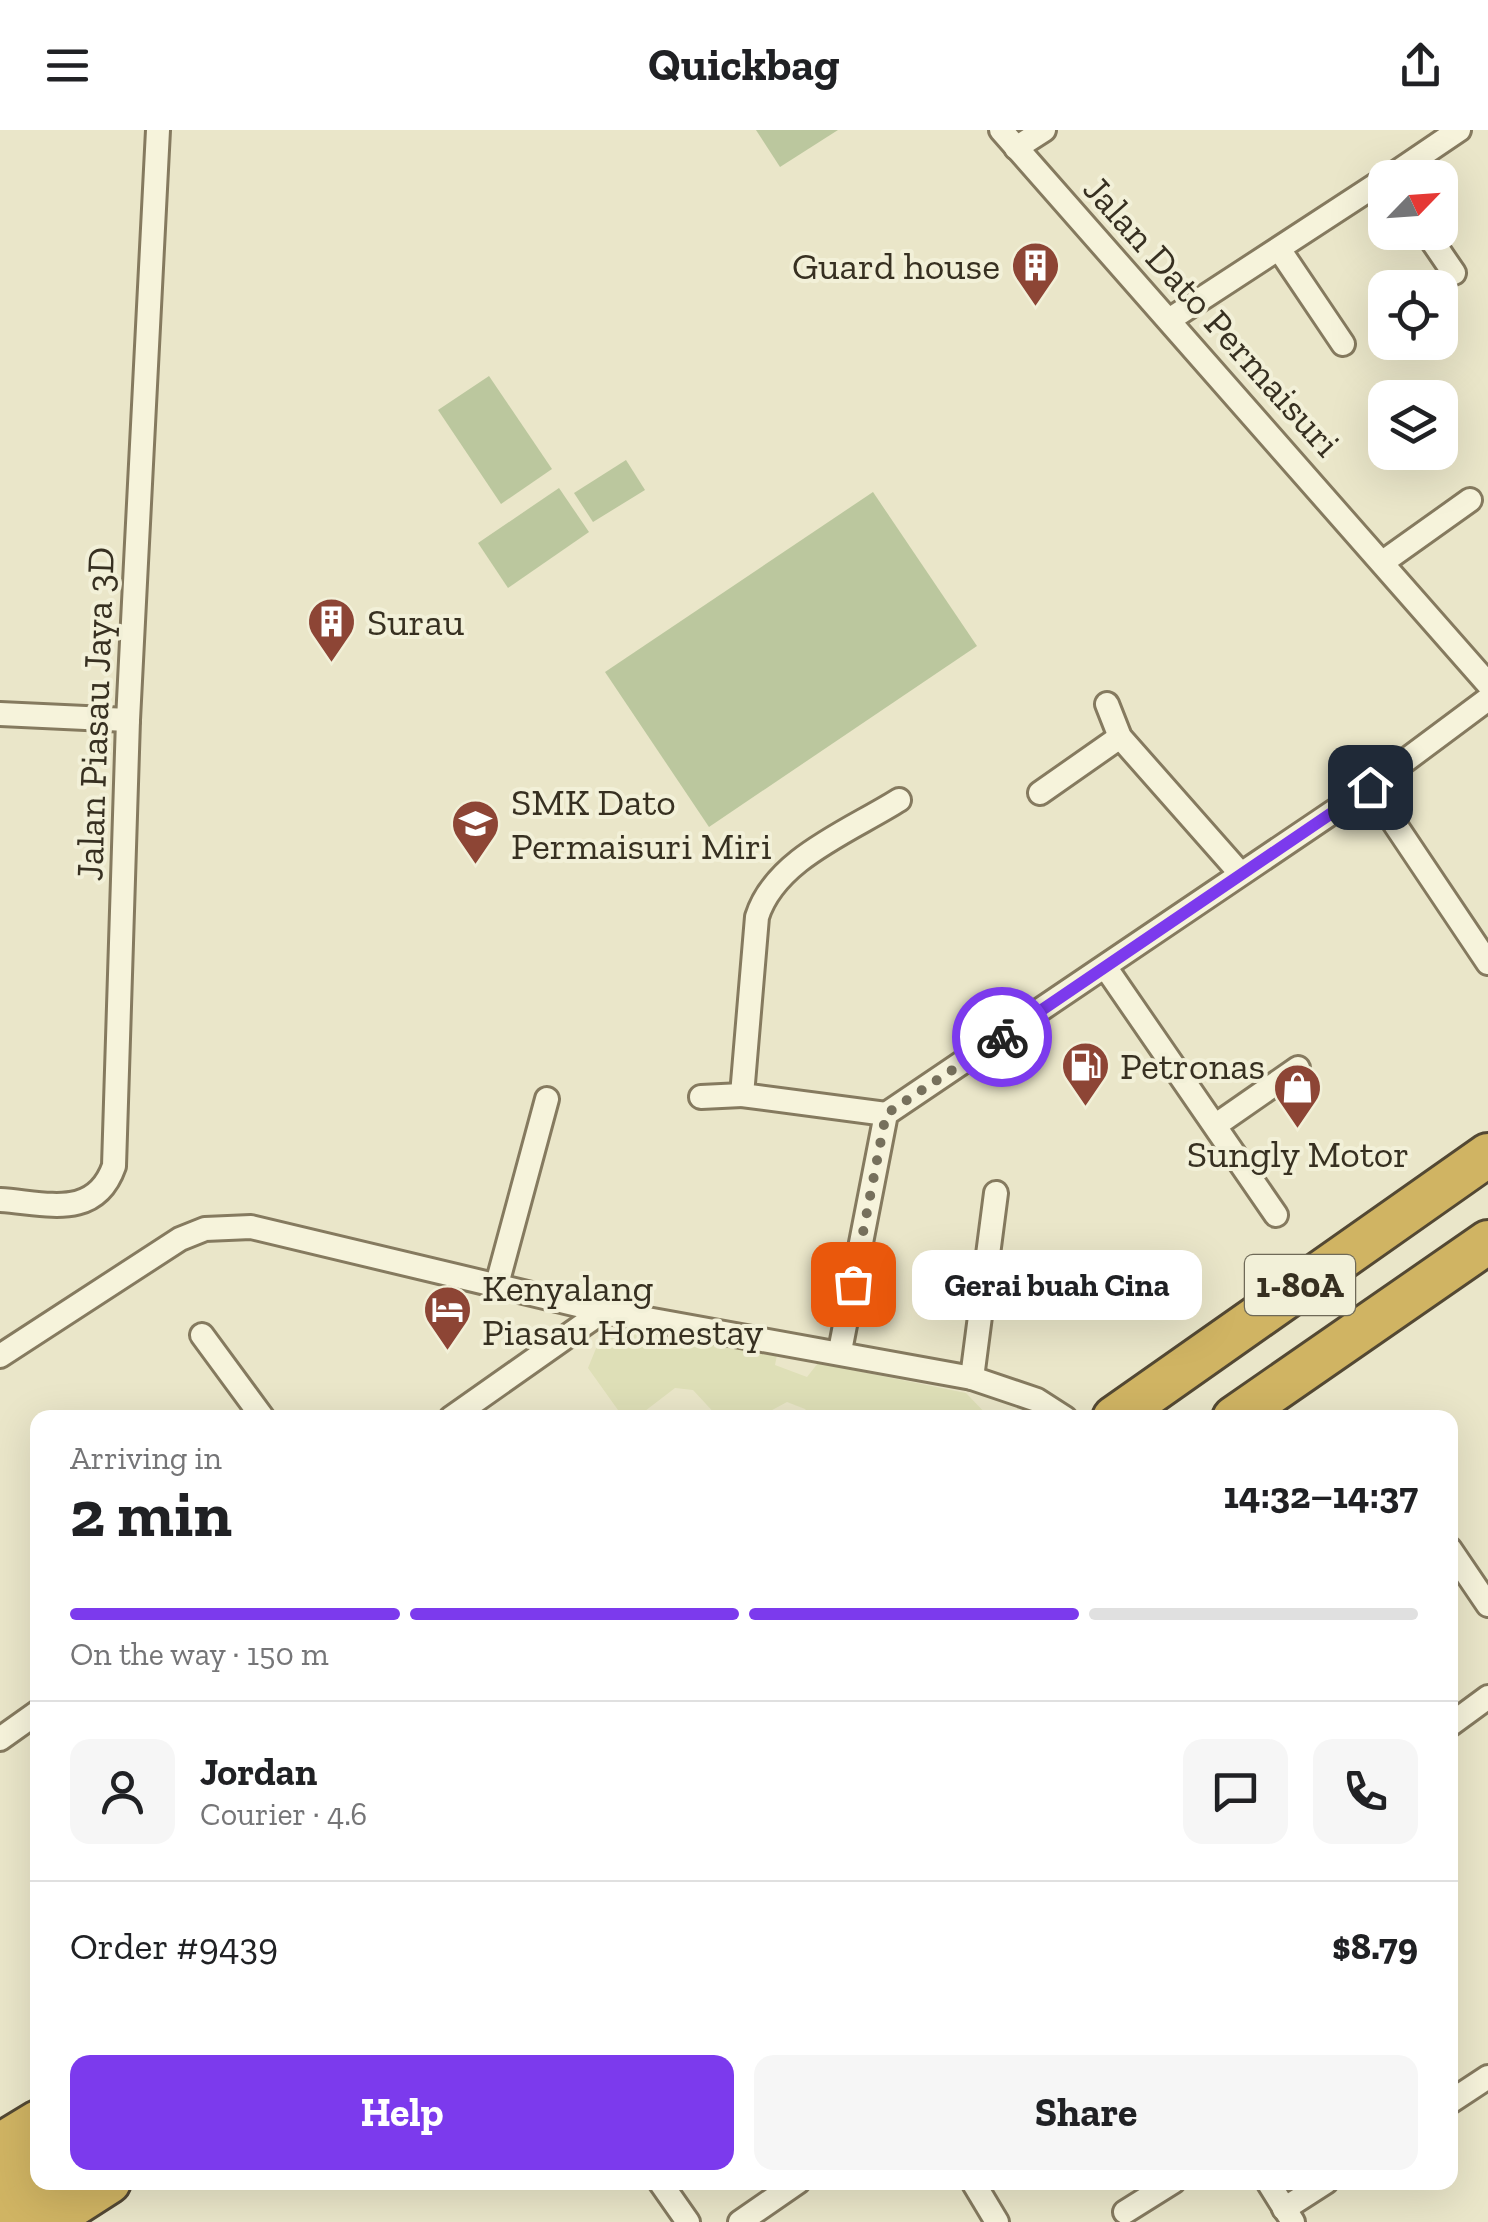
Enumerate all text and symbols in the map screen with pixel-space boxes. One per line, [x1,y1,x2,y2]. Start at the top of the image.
icon: menu [40,38,95,93]
text: Quickbag [648,38,840,92]
icon: share [1393,38,1448,93]
north arrow [1368,160,1458,250]
map controls [1368,160,1458,470]
street label: Jalan Dato Permaisuri [1074,166,1350,466]
building icon: Guard house [1009,240,1061,308]
place label: Guard house [792,243,1000,289]
button: locate [1368,270,1458,360]
button: layers [1368,380,1458,470]
street label: Jalan Piasau Jaya 3D [66,546,124,882]
building icon: Surau [306,596,358,664]
place label: Surau [367,599,464,645]
pin [1328,745,1413,830]
icon: home [1343,760,1398,815]
place label: SMK Dato Permaisuri Miri [511,779,772,869]
school or university icon: SMK Dato Permaisuri Miri [450,798,502,866]
courier [952,987,1052,1087]
icon: bike [975,1010,1030,1065]
fuel station icon: Petronas [1059,1040,1111,1108]
place label: Petronas [1120,1043,1265,1089]
shop icon: Sungly Motor [1272,1062,1324,1130]
place label: Sungly Motor [1187,1131,1409,1177]
pin [811,1242,896,1327]
callout: Gerai buah Cina [913,1249,1203,1319]
road number: 1-80A [1245,1255,1355,1315]
icon: bag [826,1257,881,1312]
place label: Kenyalang Piasau Homestay [482,1265,764,1355]
text: Gerai buah Cina [944,1266,1170,1304]
hotel icon: Kenyalang Piasau Homestay [421,1284,473,1352]
text: Arriving in [70,1439,222,1477]
text: 14:32–14:37 [1223,1472,1418,1518]
text: 2 min [70,1475,232,1553]
text: On the way · 150 m [70,1635,329,1673]
button: person [70,1739,175,1844]
button: chat [1183,1739,1288,1844]
button: phone [1313,1739,1418,1844]
text: Jordan [200,1749,317,1795]
text: Courier · 4.6 [200,1795,367,1833]
text: Order #9439 [70,1923,278,1969]
text: $8.79 [1332,1923,1418,1969]
button: Help [70,2055,734,2170]
button: Share [754,2055,1418,2170]

